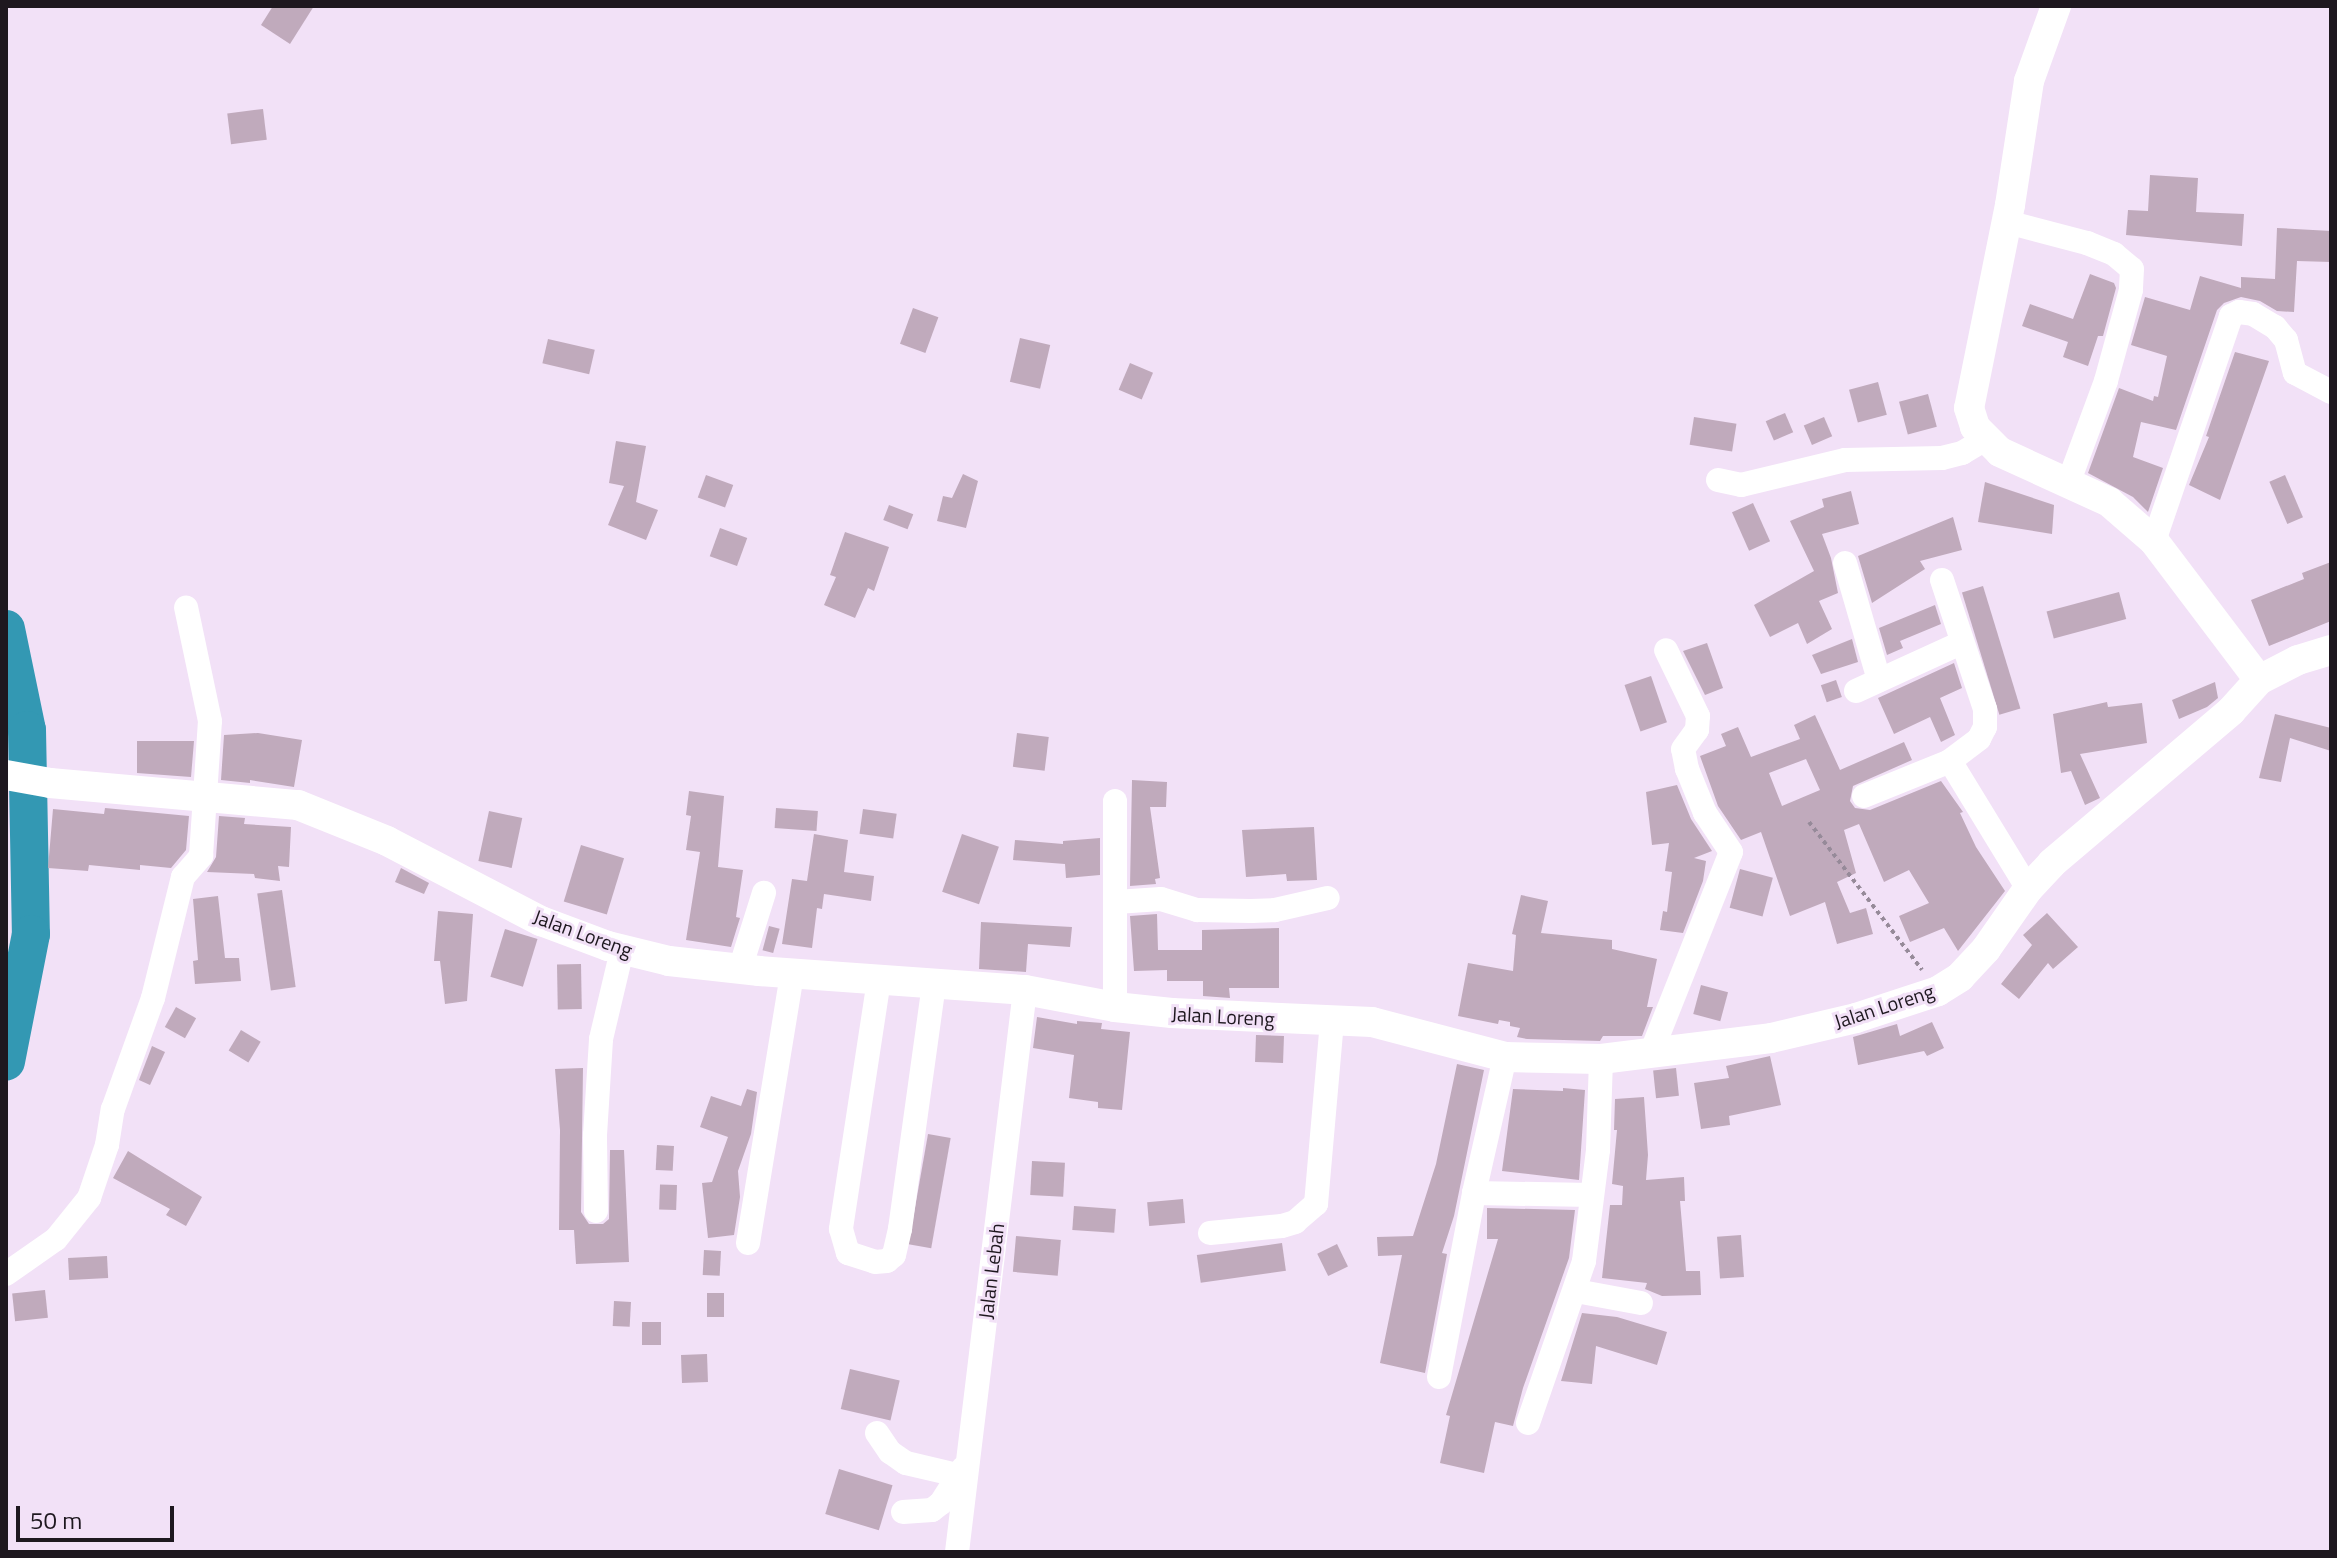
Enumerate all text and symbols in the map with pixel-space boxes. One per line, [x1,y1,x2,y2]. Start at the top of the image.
street label: Jalan Loreng [530,904,636,962]
street label: Jalan Loreng [1831,979,1937,1033]
street label: Jalan Loreng [1171,1001,1275,1031]
street label: Jalan Lebah [973,1222,1009,1320]
scale bar [20,1490,178,1540]
text: 50 m [30,1502,82,1538]

